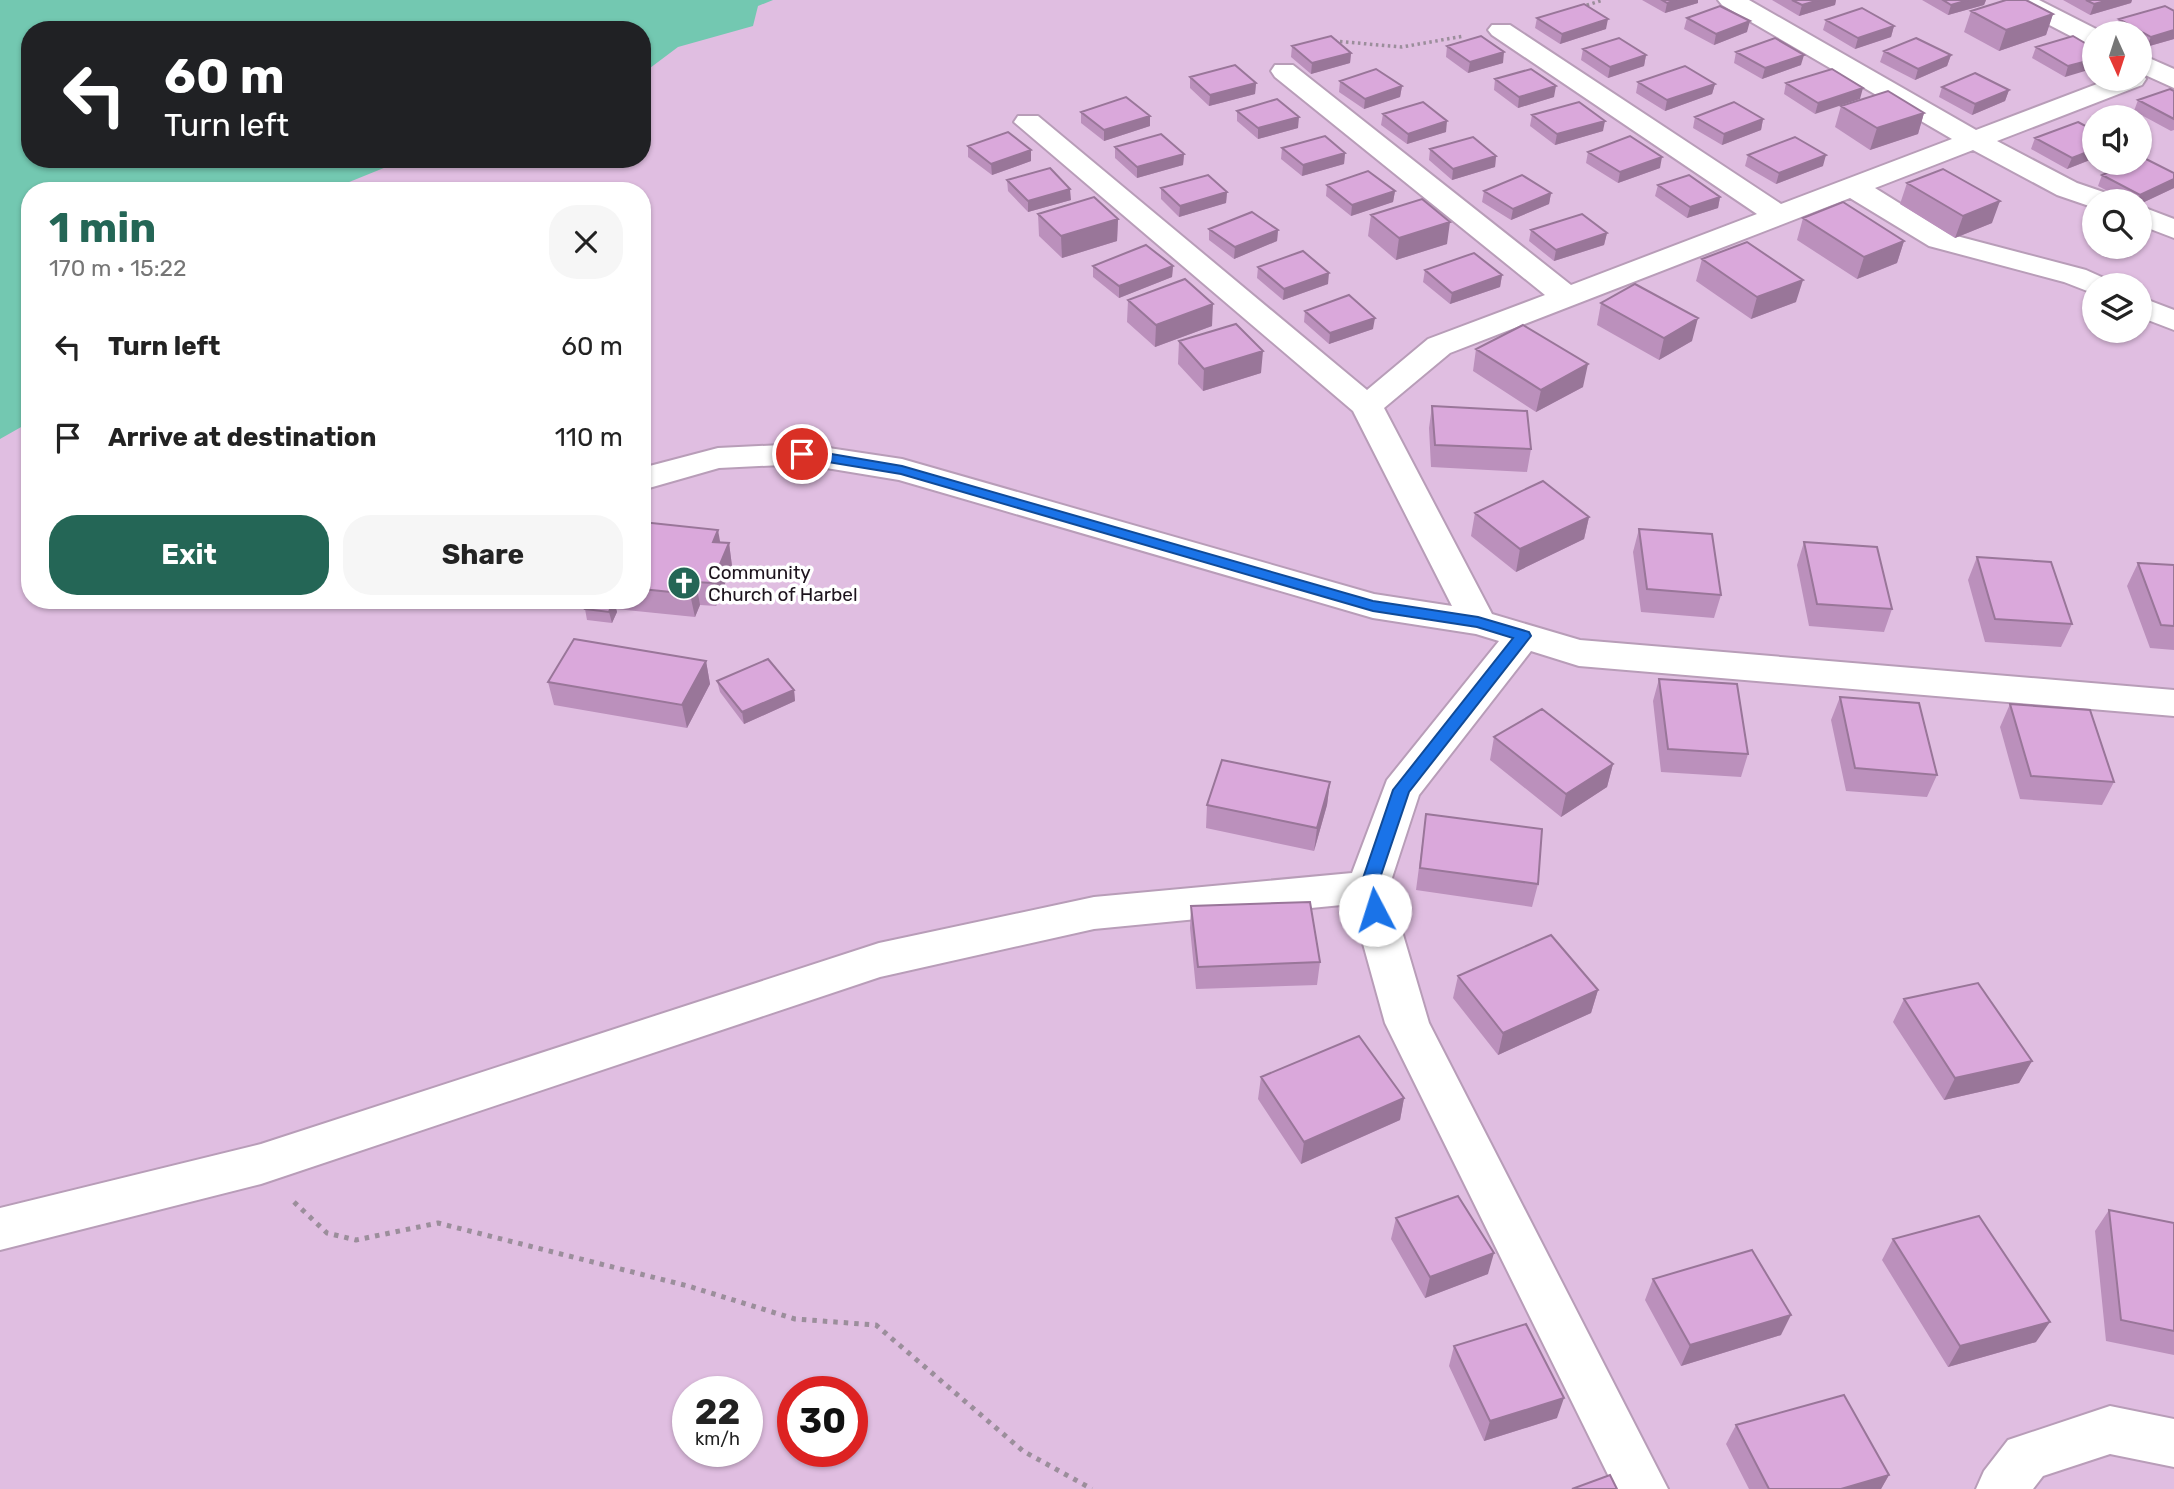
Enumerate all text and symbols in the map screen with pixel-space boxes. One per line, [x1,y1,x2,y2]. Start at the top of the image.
north arrow [2082,21,2152,91]
map controls [2082,21,2152,343]
text: 60 m [164,47,285,105]
icon: left [49,49,140,140]
button: sound [2082,105,2152,175]
text: Turn left [164,106,289,144]
button: search [2082,189,2152,259]
text: 1 min [49,203,156,253]
button: close [549,205,623,279]
text: 170 m · 15:22 [49,254,187,282]
button: layers [2082,273,2152,343]
icon: left [49,328,87,366]
text: Turn left [108,331,220,362]
text: 60 m [561,331,623,362]
icon: arrive [49,419,87,457]
text: Arrive at destination [108,422,376,453]
text: 110 m [555,422,623,453]
pin [772,424,832,484]
icon: arrive [783,435,821,473]
button: Exit [49,515,329,595]
button: Share [343,515,623,595]
place label: Community Church of Harbel [708,561,858,606]
church icon: Community Church of Harbel [665,564,703,602]
position arrow [1338,873,1412,947]
speed limit sign: 30 [777,1376,868,1467]
text: 22 [695,1391,740,1433]
text: km/h [695,1428,740,1450]

